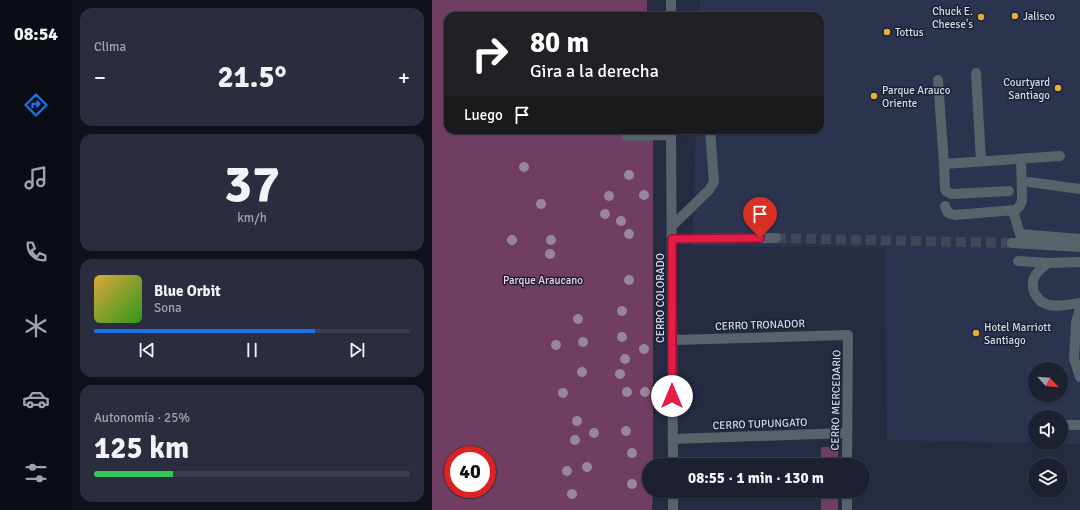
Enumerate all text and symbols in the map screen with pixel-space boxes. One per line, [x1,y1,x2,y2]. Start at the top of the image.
place label: Chuck E. Cheese's [932,5,973,31]
place label: Jalisco [1023,10,1055,23]
marker: Jalisco [1010,11,1020,21]
marker: Chuck E. Cheese's [976,12,986,22]
text: 08:54 [14,23,58,45]
text: 80 m [530,26,589,60]
place label: Tottus [895,26,924,39]
marker: Tottus [882,27,892,37]
icon: right [464,28,516,80]
text: Clima [94,39,126,55]
text: 21.5° [217,59,287,96]
text: Gira a la derecha [530,60,659,82]
text: − [94,64,106,91]
text: + [398,64,410,91]
place label: Courtyard Santiago [1003,76,1050,102]
marker: Courtyard Santiago [1053,83,1063,93]
place label: Parque Arauco Oriente [882,84,951,110]
icon: directions [22,91,50,119]
marker: Parque Arauco Oriente [869,91,879,101]
icon: arrive [511,104,533,126]
text: Luego [464,106,503,124]
text: 37 [224,152,280,216]
icon: music [22,164,50,192]
pin [743,197,777,238]
icon: arrive [749,203,771,225]
text: km/h [237,210,267,226]
icon: phone [22,238,50,266]
street label: CERRO COLORADO [654,253,667,343]
park label: Parque Araucano [503,274,583,287]
text: Blue Orbit [154,282,221,300]
text: Sona [154,300,182,316]
icon: climate [22,312,50,340]
street label: CERRO TRONADOR [715,317,806,333]
place label: Hotel Marriott Santiago [984,321,1051,347]
marker: Hotel Marriott Santiago [971,328,981,338]
icon: previous [136,339,158,361]
icon: pause [241,339,263,361]
icon: next [346,339,368,361]
street label: CERRO MERCEDARIO [829,350,843,450]
north arrow [1028,362,1068,402]
map controls [1028,362,1068,498]
position arrow [651,375,693,417]
icon: car [22,385,50,413]
text: Autonomía · 25% [94,410,190,426]
button: sound [1028,410,1068,450]
street label: CERRO TUPUNGATO [712,416,808,432]
text: 125 km [94,430,189,467]
speed limit sign: 40 [444,446,496,498]
button: layers [1028,458,1068,498]
icon: filters [22,459,50,487]
text: 08:55 · 1 min · 130 m [688,469,824,487]

